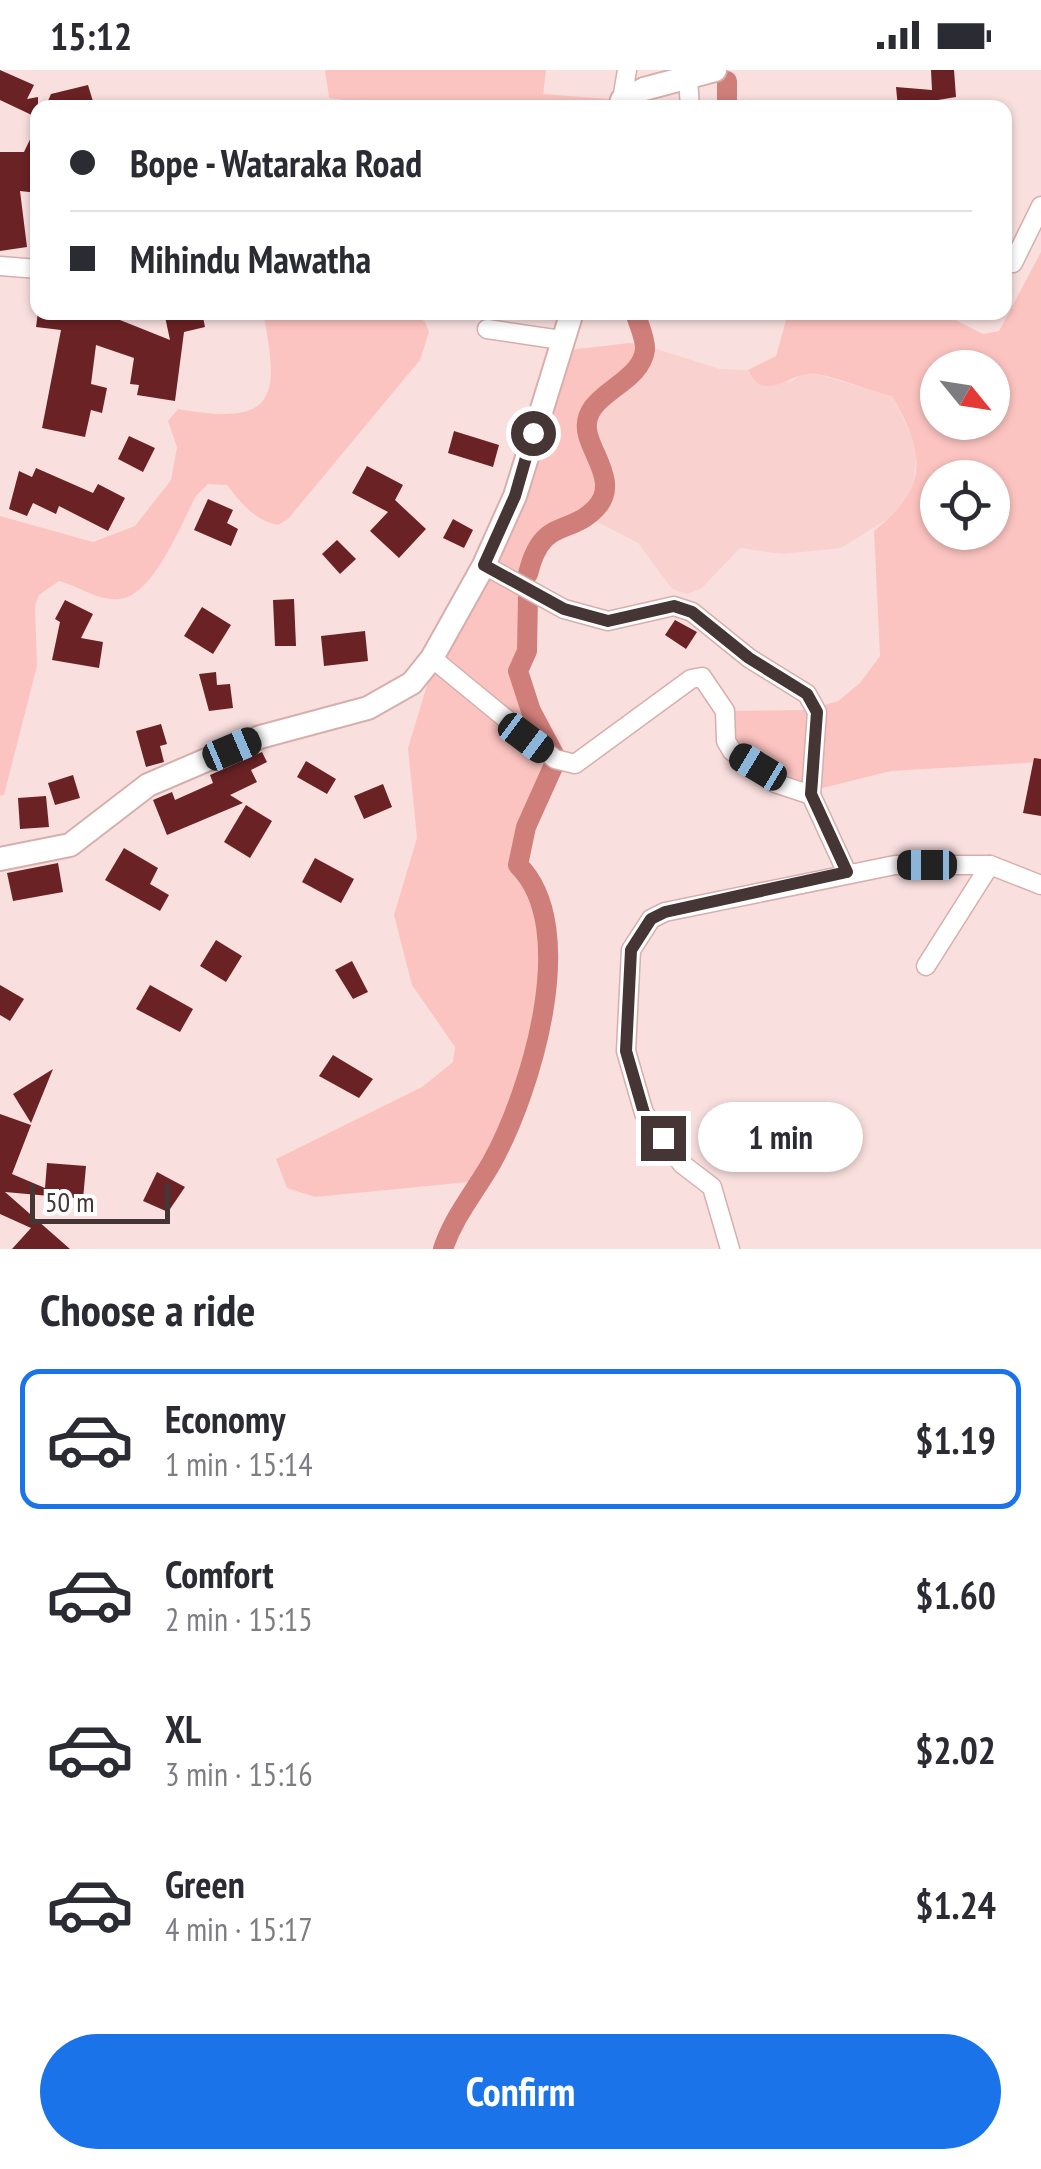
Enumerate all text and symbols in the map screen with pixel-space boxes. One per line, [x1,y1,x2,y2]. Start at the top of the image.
text: 15:12 [50,11,132,60]
text: Bope - Wataraka Road [130,138,422,187]
text: Mihindu Mawatha [130,234,371,283]
north arrow [920,350,1010,440]
map controls [920,350,1010,550]
route start [511,411,556,456]
button: locate [920,460,1010,550]
car [493,708,559,768]
car [199,723,265,775]
car [725,739,791,795]
car [897,850,957,880]
callout: 1 min [698,1103,863,1173]
route end [641,1116,686,1161]
text: 1 min [748,1116,813,1158]
scale bar [30,1179,170,1224]
text: 50 m [45,1183,94,1220]
text: Choose a ride [40,1280,255,1338]
icon: car [45,1394,135,1484]
text: Economy [165,1394,285,1443]
text: $1.19 [915,1415,996,1464]
text: 1 min · 15:14 [165,1443,313,1485]
icon: car [45,1549,135,1639]
text: Comfort [165,1549,274,1598]
text: $1.60 [915,1570,996,1619]
text: 2 min · 15:15 [165,1598,313,1640]
icon: car [45,1704,135,1794]
text: XL [165,1704,201,1753]
text: $2.02 [915,1725,996,1774]
text: 3 min · 15:16 [165,1753,313,1795]
icon: car [45,1859,135,1949]
text: Green [165,1859,245,1908]
text: $1.24 [915,1880,996,1929]
text: 4 min · 15:17 [165,1908,313,1950]
button: Confirm [40,2034,1001,2149]

